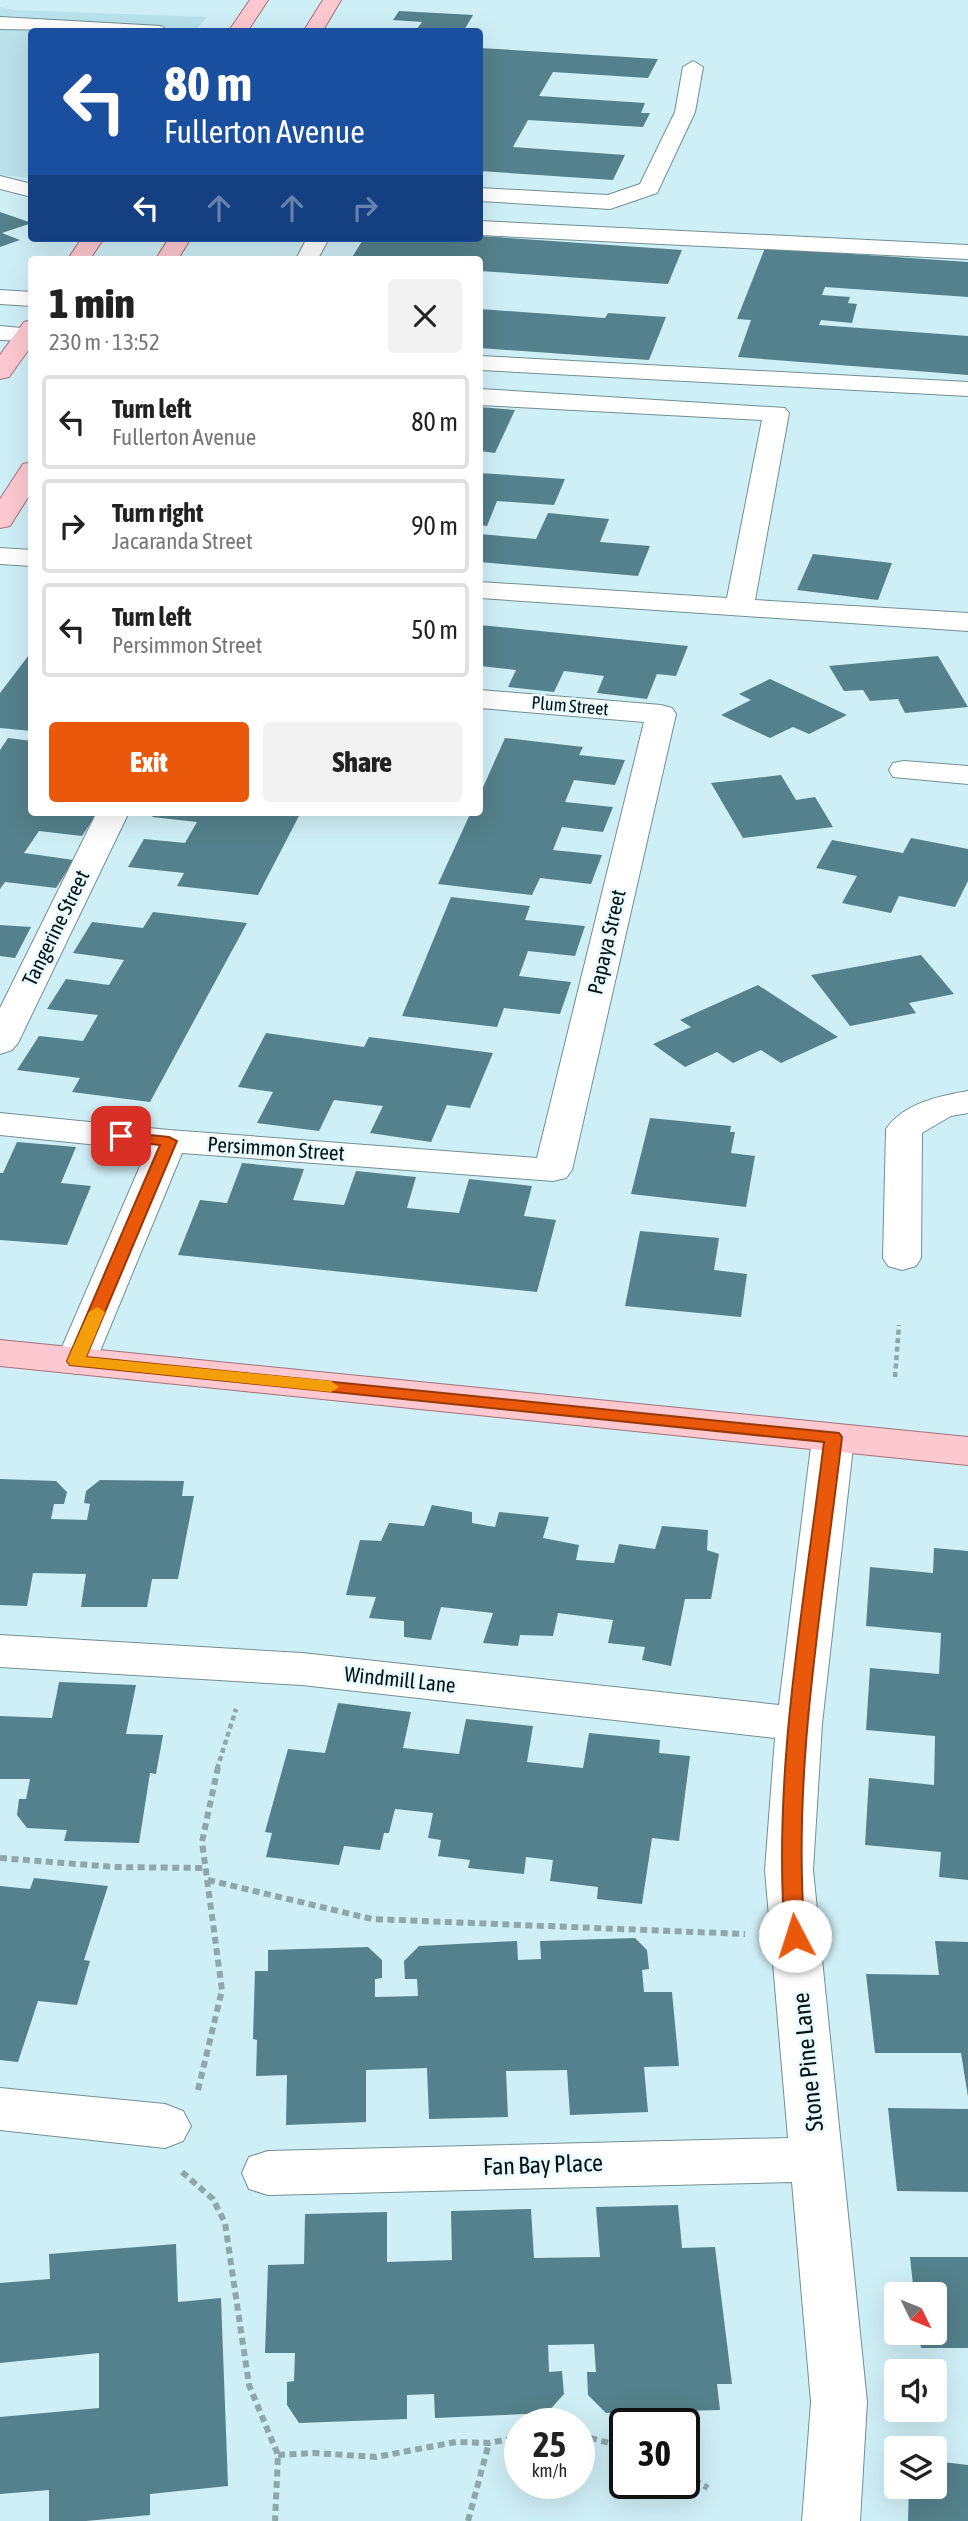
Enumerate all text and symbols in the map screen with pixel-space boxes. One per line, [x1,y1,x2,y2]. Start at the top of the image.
text: 80 m [164,55,252,111]
icon: left [49,56,140,147]
text: Fullerton Avenue [164,113,365,150]
icon: left [127,189,165,227]
icon: ahead [200,189,238,227]
icon: ahead [273,189,311,227]
icon: right [346,189,384,227]
text: 1 min [49,279,135,327]
button: close [388,279,462,353]
text: 230 m · 13:52 [49,329,160,355]
text: Turn left [112,394,192,424]
icon: left [53,403,91,441]
text: 80 m [411,407,458,437]
text: Fullerton Avenue [112,424,256,450]
text: Turn right [112,498,203,528]
icon: right [53,507,91,545]
text: 90 m [411,511,458,541]
text: Jacaranda Street [112,528,253,554]
text: Turn left [112,602,192,632]
icon: left [53,611,91,649]
text: 50 m [411,615,458,645]
text: Persimmon Street [112,632,262,658]
street label: Plum Street [531,692,609,719]
button: Exit [49,722,249,802]
button: Share [263,722,462,802]
street label: Tangerine Street [17,866,93,989]
street label: Papaya Street [582,887,630,996]
pin [91,1106,151,1166]
icon: arrive [102,1117,140,1155]
street label: Persimmon Street [207,1131,345,1165]
street label: Windmill Lane [343,1661,457,1697]
position arrow [758,1899,832,1973]
street label: Stone Pine Lane [787,1991,828,2133]
street label: Fan Bay Place [483,2149,603,2180]
north arrow [884,2282,947,2345]
map controls [884,2282,947,2499]
button: sound [884,2359,947,2422]
speed limit sign: 30 [609,2408,700,2499]
text: 25 [533,2424,566,2464]
button: layers [884,2436,947,2499]
text: km/h [532,2460,567,2481]

